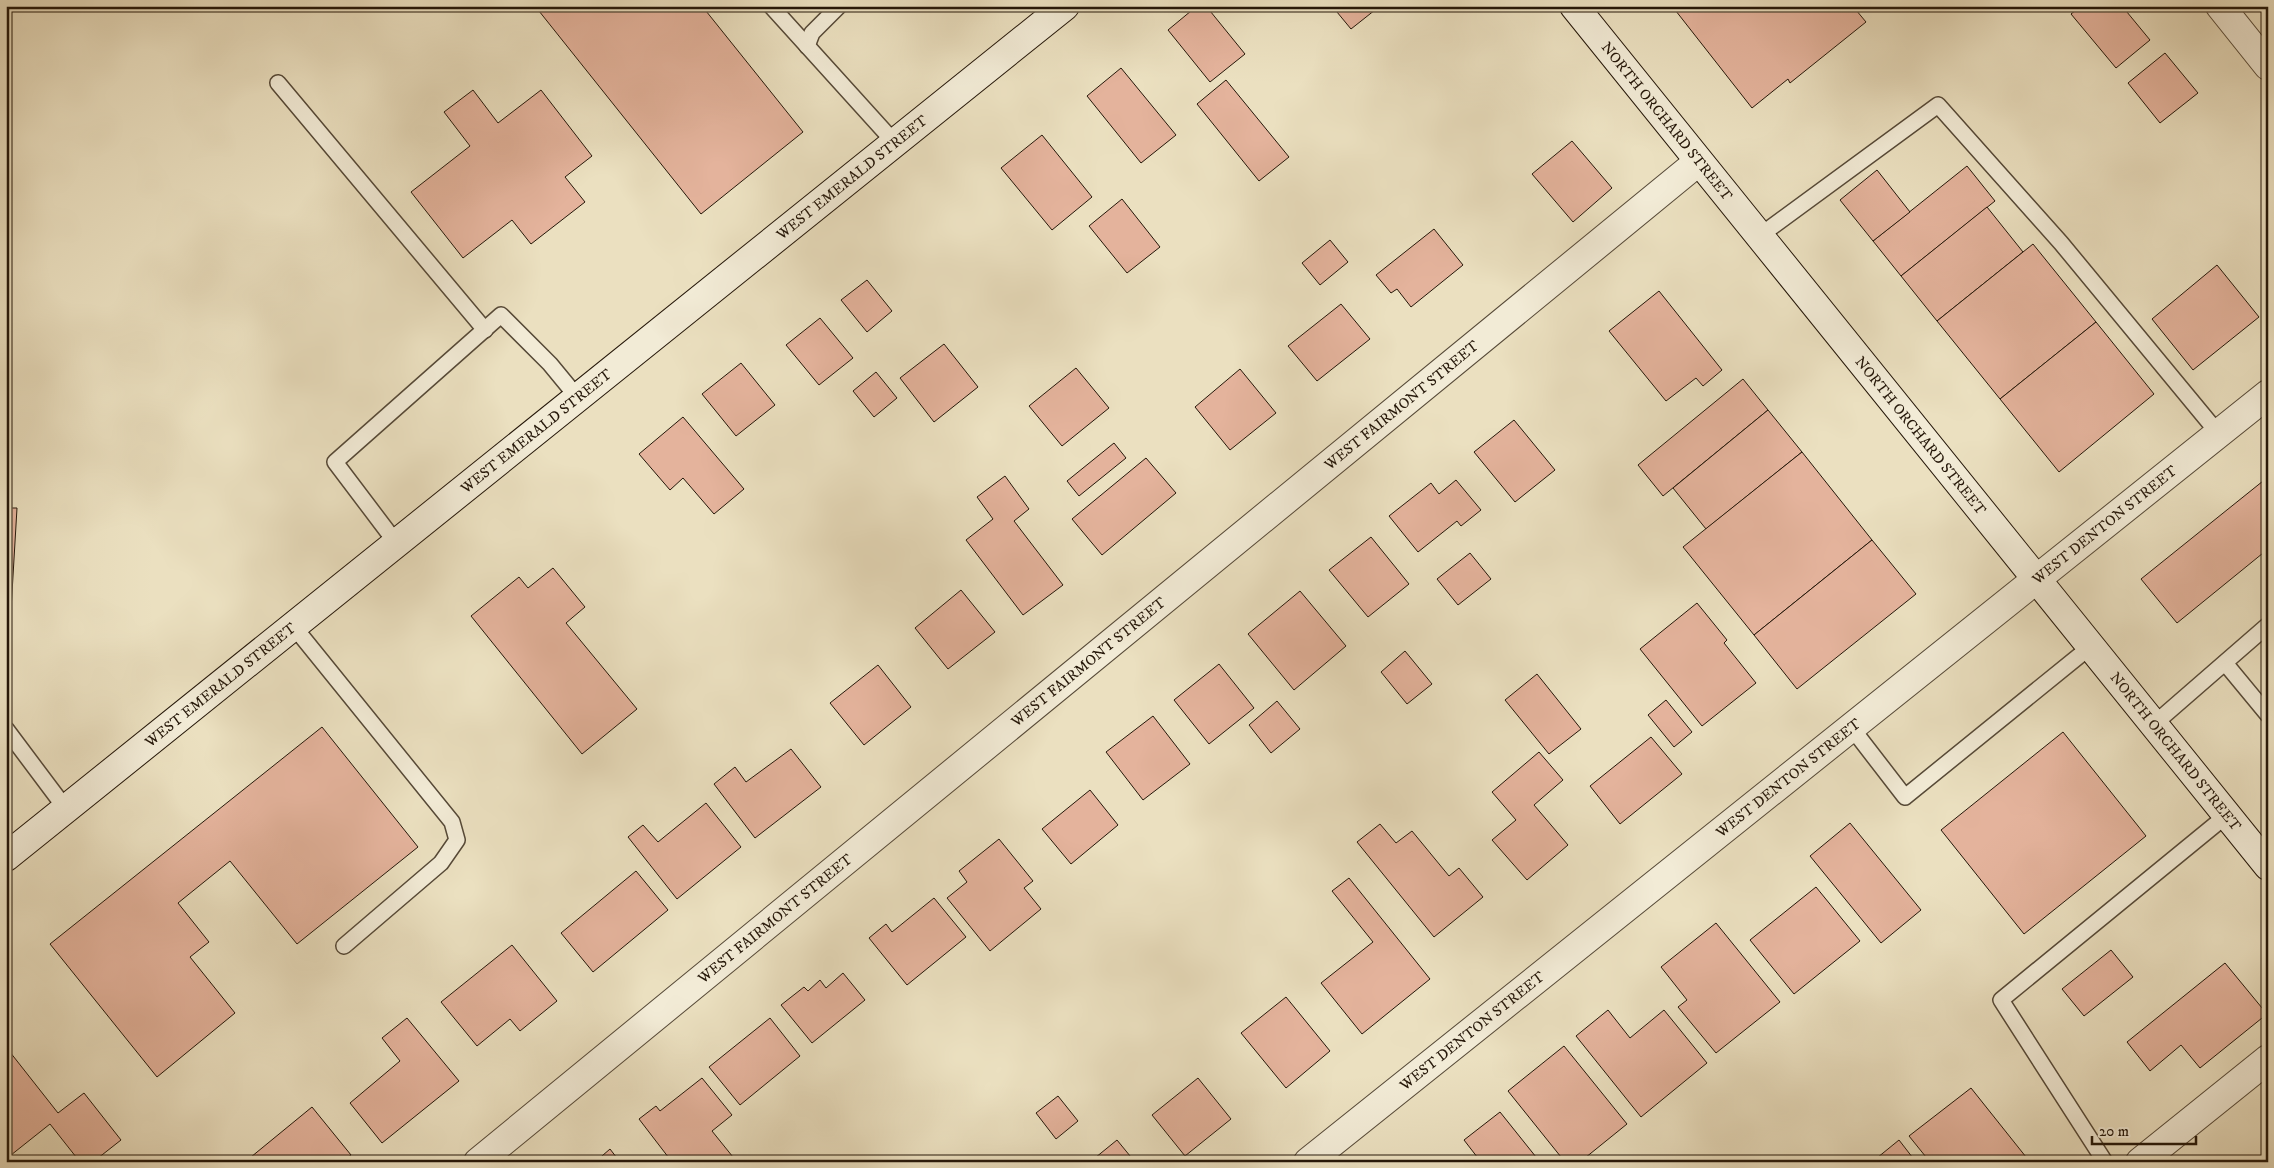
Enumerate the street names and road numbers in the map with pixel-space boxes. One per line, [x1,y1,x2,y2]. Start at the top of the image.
street label: NORTH ORCHARD STREET [1597,38,1737,205]
street label: WEST EMERALD STREET [772,111,932,245]
street label: WEST FAIRMONT STREET [1320,336,1483,475]
street label: NORTH ORCHARD STREET [1851,353,1990,520]
street label: WEST EMERALD STREET [456,365,616,498]
street label: WEST DENTON STREET [2028,461,2181,589]
street label: WEST FAIRMONT STREET [1007,593,1170,732]
street label: WEST EMERALD STREET [141,618,301,752]
street label: NORTH ORCHARD STREET [2105,669,2245,836]
street label: WEST DENTON STREET [1712,714,1865,842]
street label: WEST FAIRMONT STREET [693,850,857,988]
street label: WEST DENTON STREET [1395,967,1549,1095]

